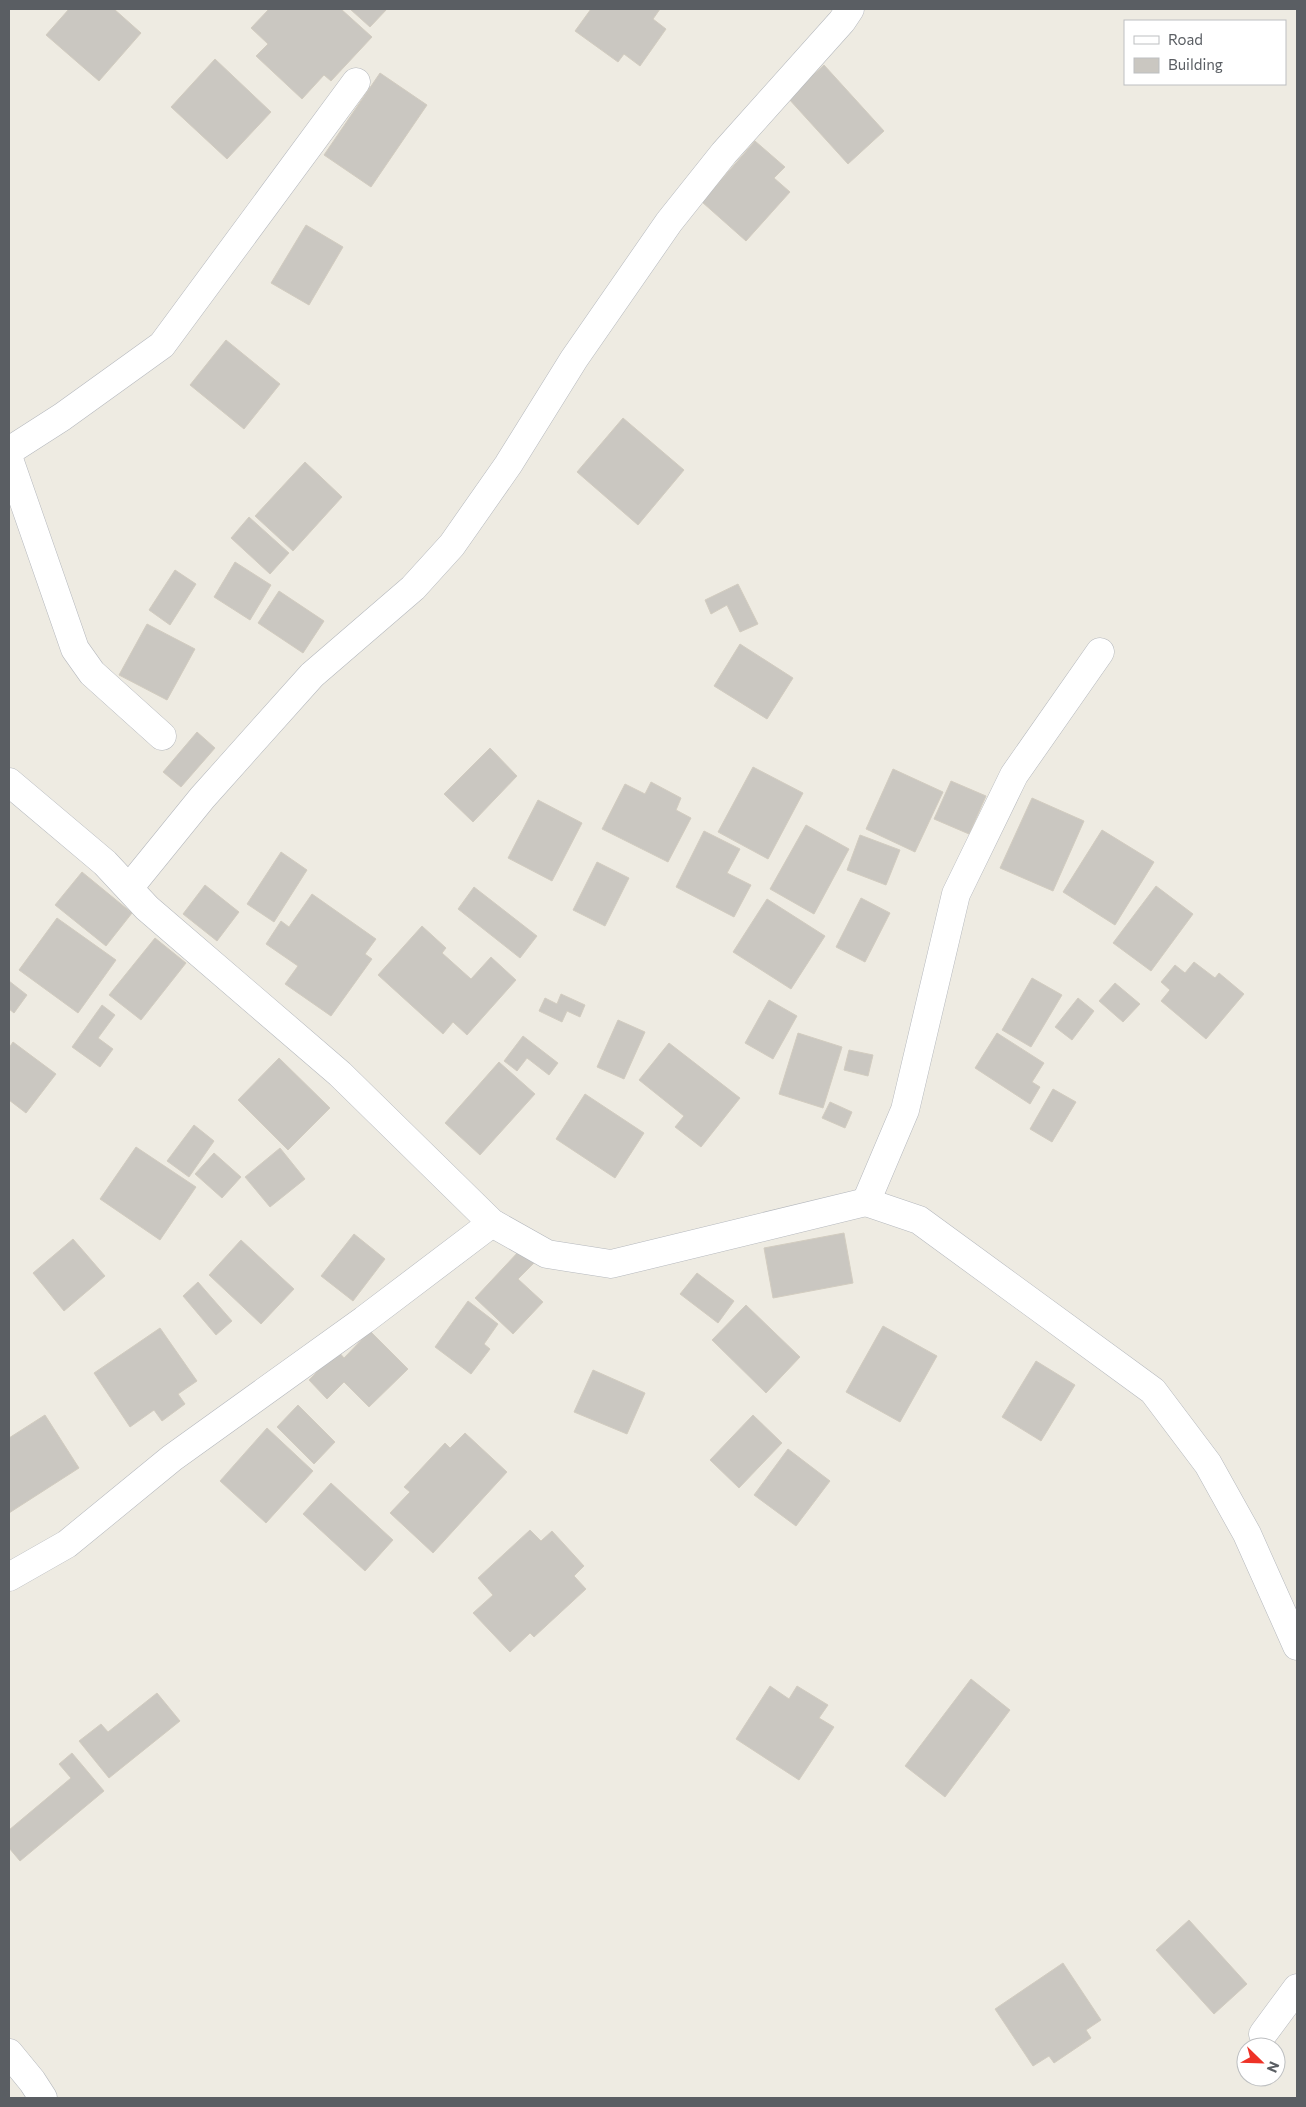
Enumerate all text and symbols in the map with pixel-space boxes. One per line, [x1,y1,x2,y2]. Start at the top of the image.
legend [1124,20,1286,85]
text: Road [1168,30,1203,48]
text: Building [1168,55,1223,73]
north arrow [1236,2037,1286,2087]
text: N [1264,2059,1283,2075]

